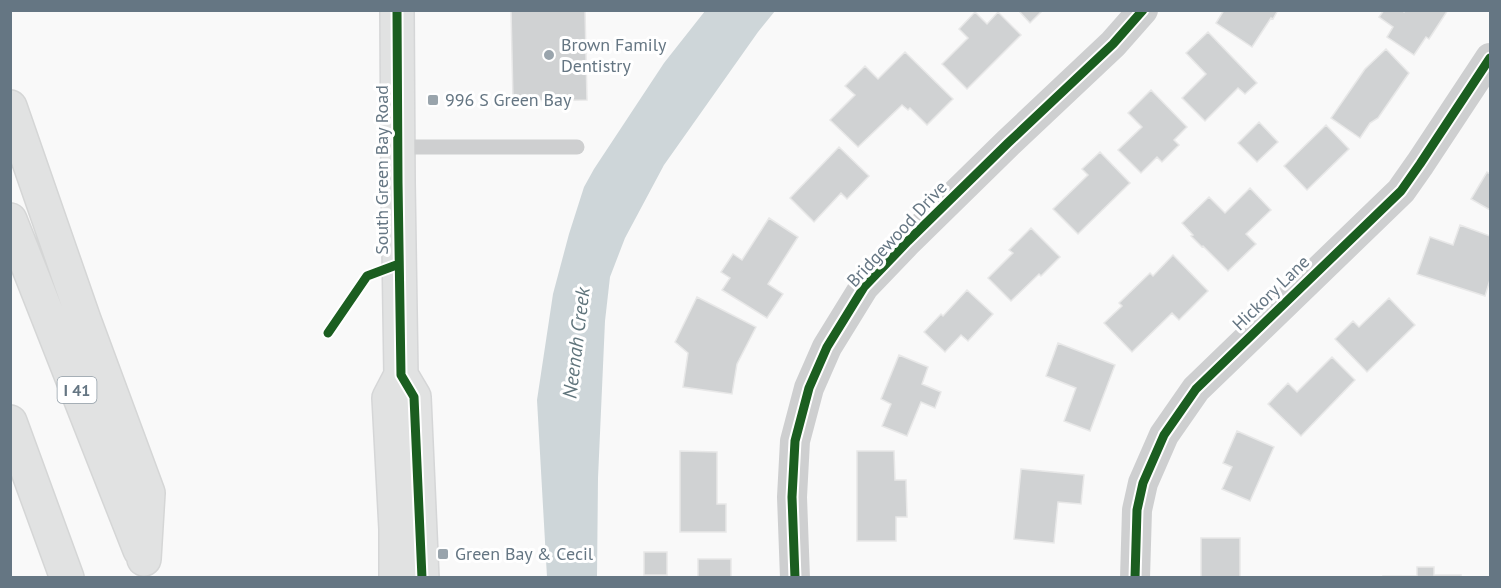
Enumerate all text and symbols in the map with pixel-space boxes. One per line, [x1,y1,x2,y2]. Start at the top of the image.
place label: Brown Family Dentistry [561,33,667,77]
marker: Brown Family Dentistry [542,48,556,62]
street label: South Green Bay Road [370,85,393,255]
place label: 996 S Green Bay [445,88,572,111]
marker: 996 S Green Bay [426,93,440,107]
street label: Bridgewood Drive [842,176,952,292]
street label: Hickory Lane [1227,250,1314,335]
water label: Neenah Creek [556,285,596,400]
road number: I 41 [58,377,97,403]
place label: Green Bay & Cecil [455,542,594,565]
marker: Green Bay & Cecil [436,547,450,561]

